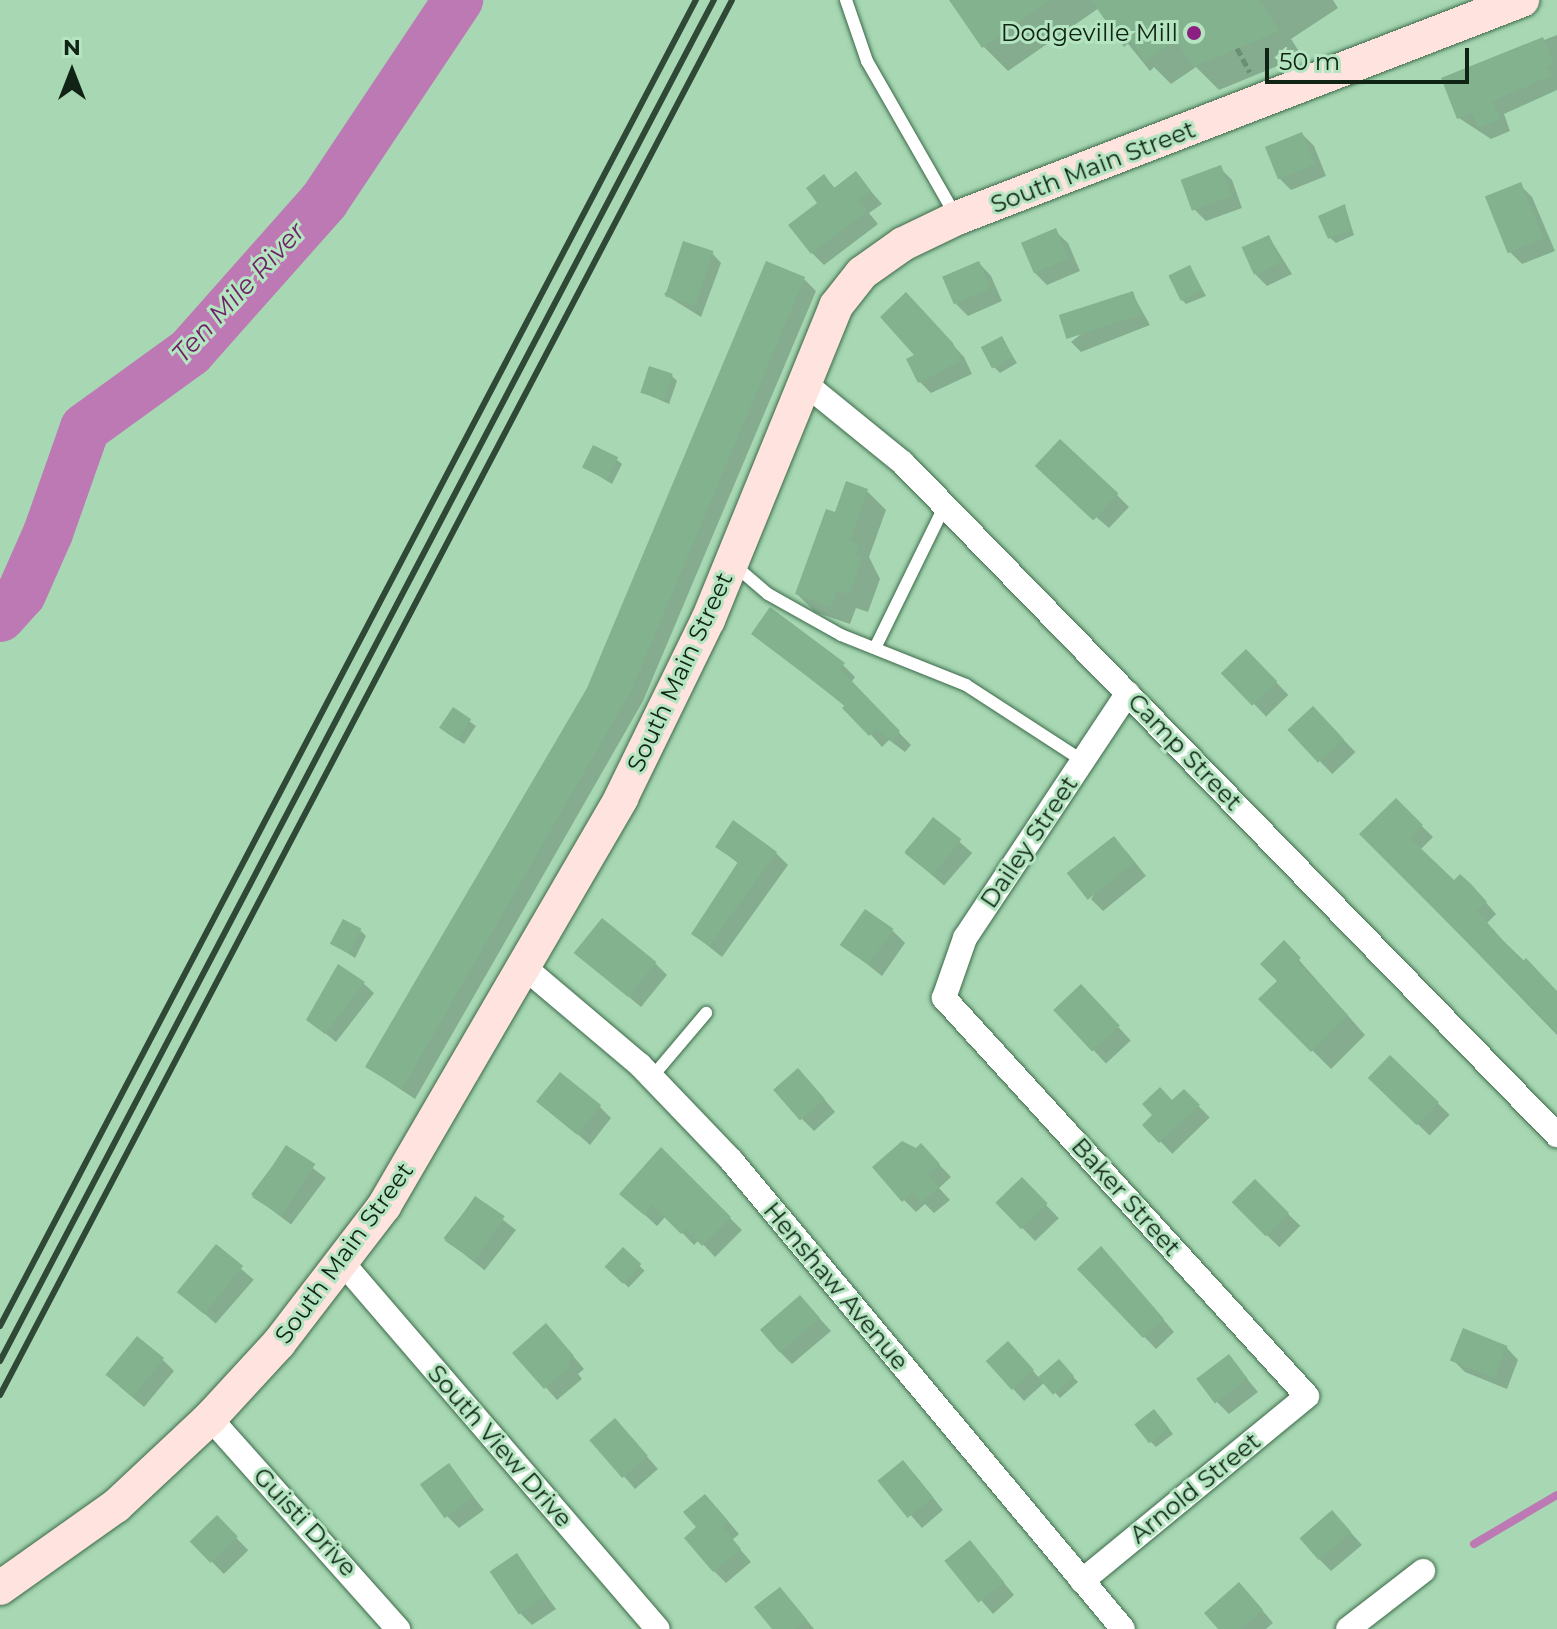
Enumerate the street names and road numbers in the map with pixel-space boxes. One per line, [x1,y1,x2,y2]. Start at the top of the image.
street label: South Main Street [987,115,1199,219]
street label: South Main Street [621,568,739,776]
street label: Camp Street [1122,687,1248,817]
street label: Dailey Street [974,770,1084,914]
street label: Baker Street [1065,1132,1187,1262]
street label: South Main Street [269,1157,419,1349]
street label: Henshaw Avenue [757,1196,915,1376]
street label: South View Drive [422,1359,578,1533]
street label: Arnold Street [1124,1427,1266,1549]
street label: Guisti Drive [247,1462,363,1582]

